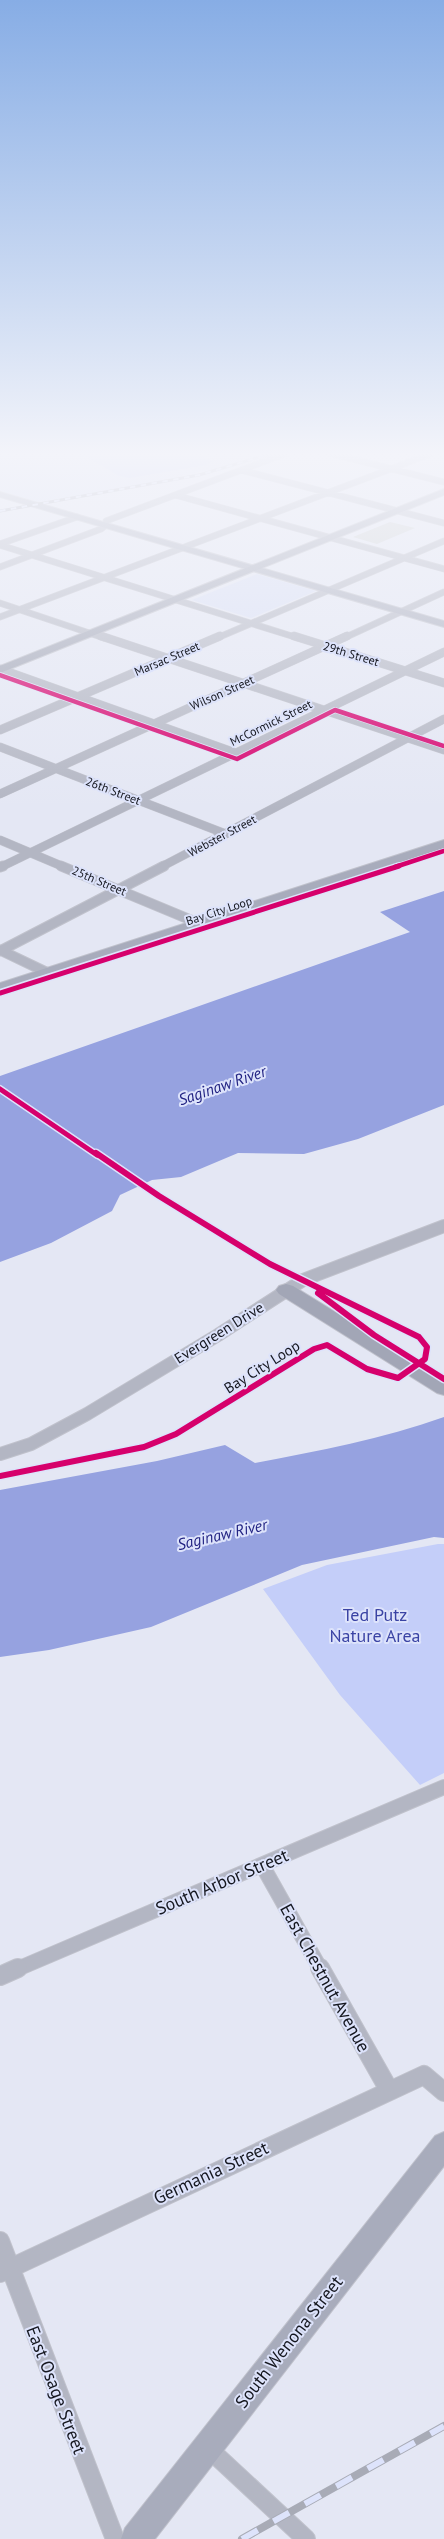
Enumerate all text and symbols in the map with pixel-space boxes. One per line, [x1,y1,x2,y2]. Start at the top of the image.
street label: Marsac Street [132,638,202,679]
street label: 29th Street [321,638,381,669]
street label: Wilson Street [187,672,256,713]
street label: McCormick Street [227,696,314,749]
street label: 26th Street [84,773,143,808]
street label: Webster Street [185,811,258,860]
street label: 25th Street [70,862,129,899]
street label: Bay City Loop [184,893,254,928]
water label: Saginaw River [175,1060,270,1109]
street label: Evergreen Drive [170,1298,267,1368]
street label: Bay City Loop [220,1336,303,1397]
water label: Saginaw River [175,1514,271,1554]
park label: Ted Putz Nature Area [329,1603,421,1647]
street label: South Arbor Street [152,1843,292,1920]
street label: East Chestnut Avenue [275,1900,376,2056]
street label: Germania Street [150,2136,272,2209]
street label: South Wenona Street [230,2271,347,2412]
street label: East Osage Street [21,2322,91,2457]

